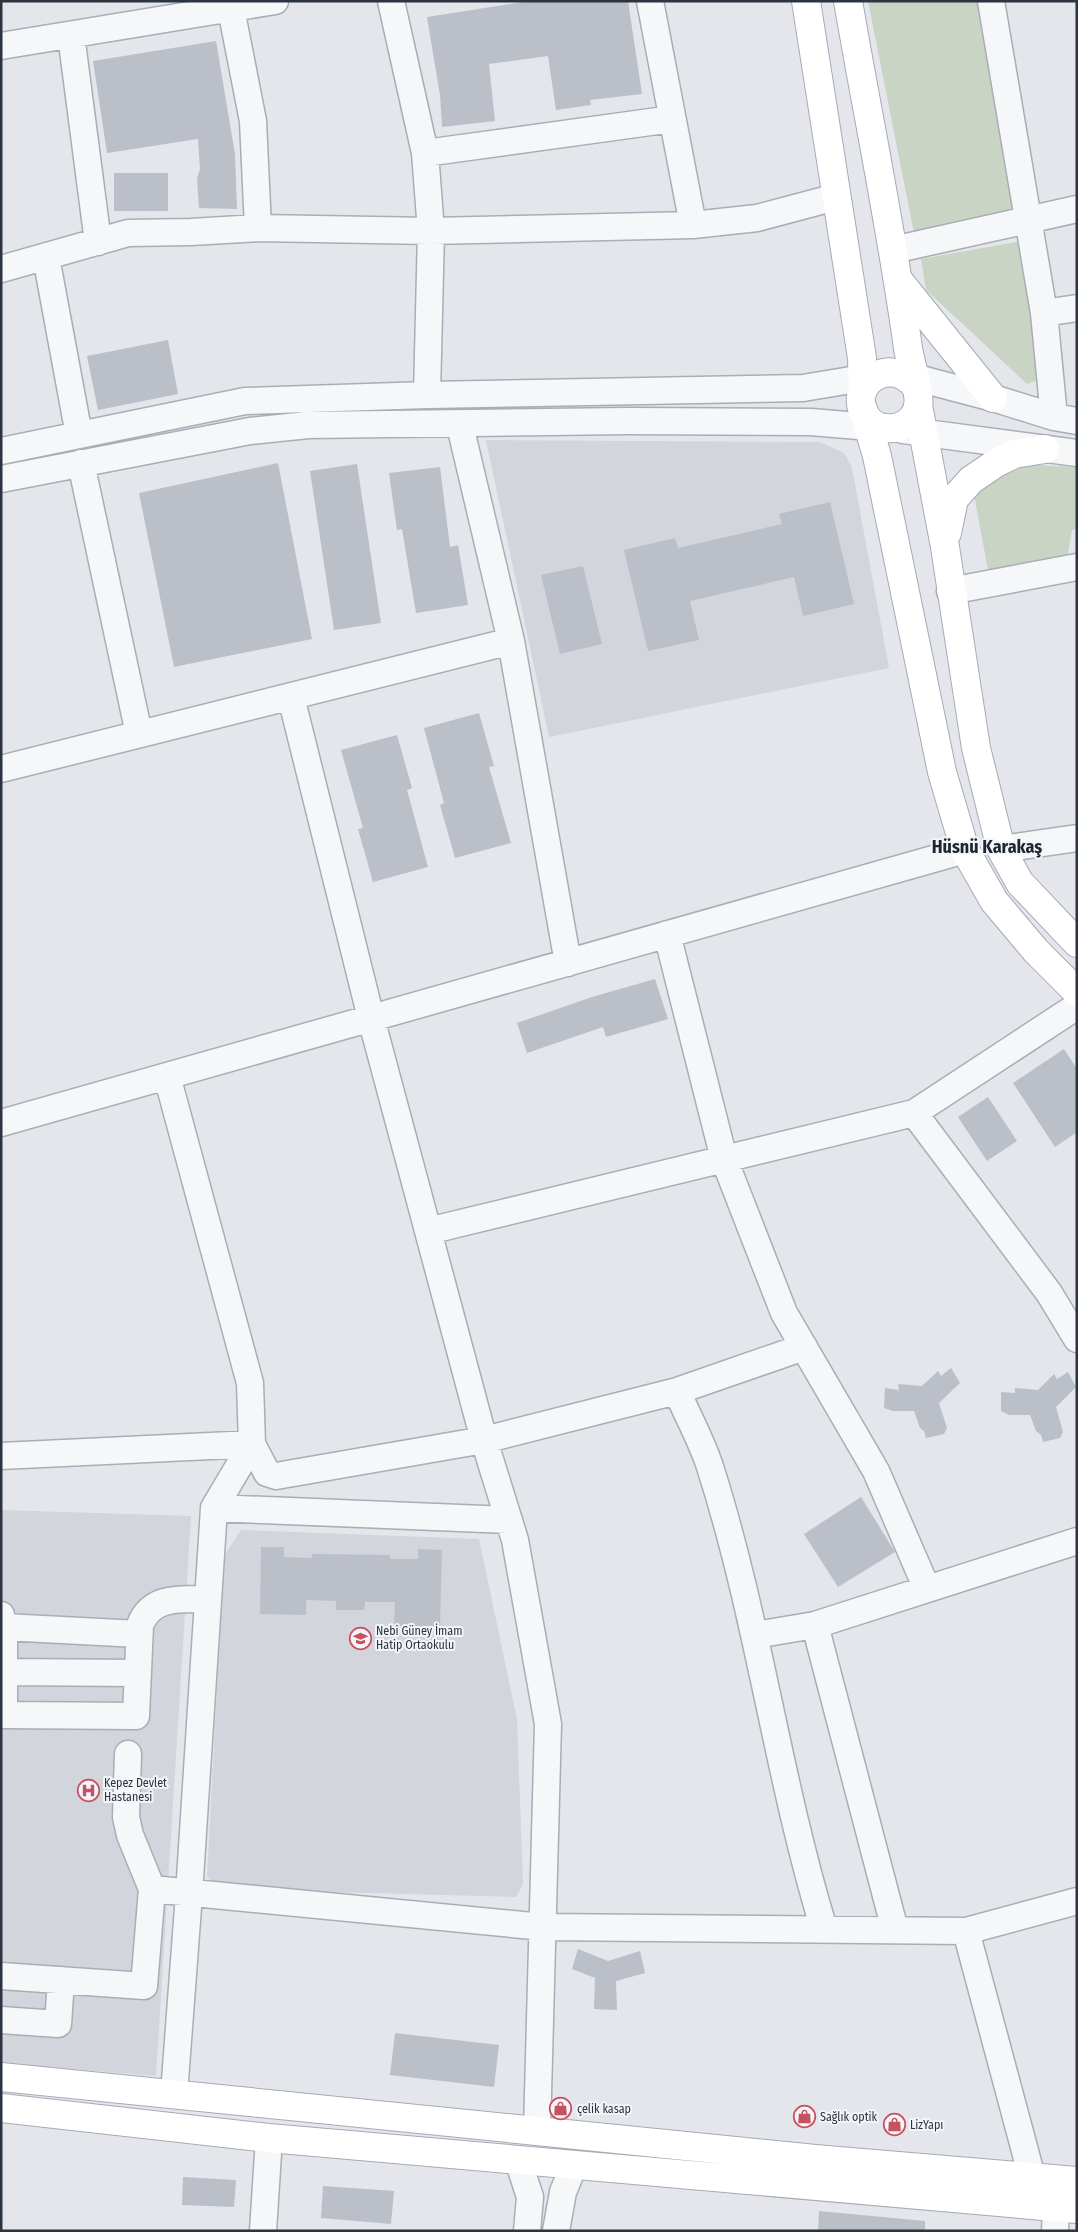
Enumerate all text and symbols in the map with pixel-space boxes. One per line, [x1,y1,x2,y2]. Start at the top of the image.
district label: Hüsnü Karakaş [932,836,1042,858]
place label: Nebi Güney İmam Hatip Ortaokulu [376,1623,462,1652]
school or university icon: Nebi Güney İmam Hatip Ortaokulu [348,1626,372,1650]
place label: Kepez Devlet Hastanesi [104,1776,167,1804]
hospital icon: Kepez Devlet Hastanesi [76,1778,100,1802]
shop icon: çelik kasap [549,2097,573,2121]
place label: çelik kasap [577,2102,631,2116]
shop icon: Sağlık optik [792,2105,816,2129]
place label: Sağlık optik [820,2110,878,2124]
shop icon: LizYapı [882,2113,906,2137]
place label: LizYapı [910,2118,943,2132]

